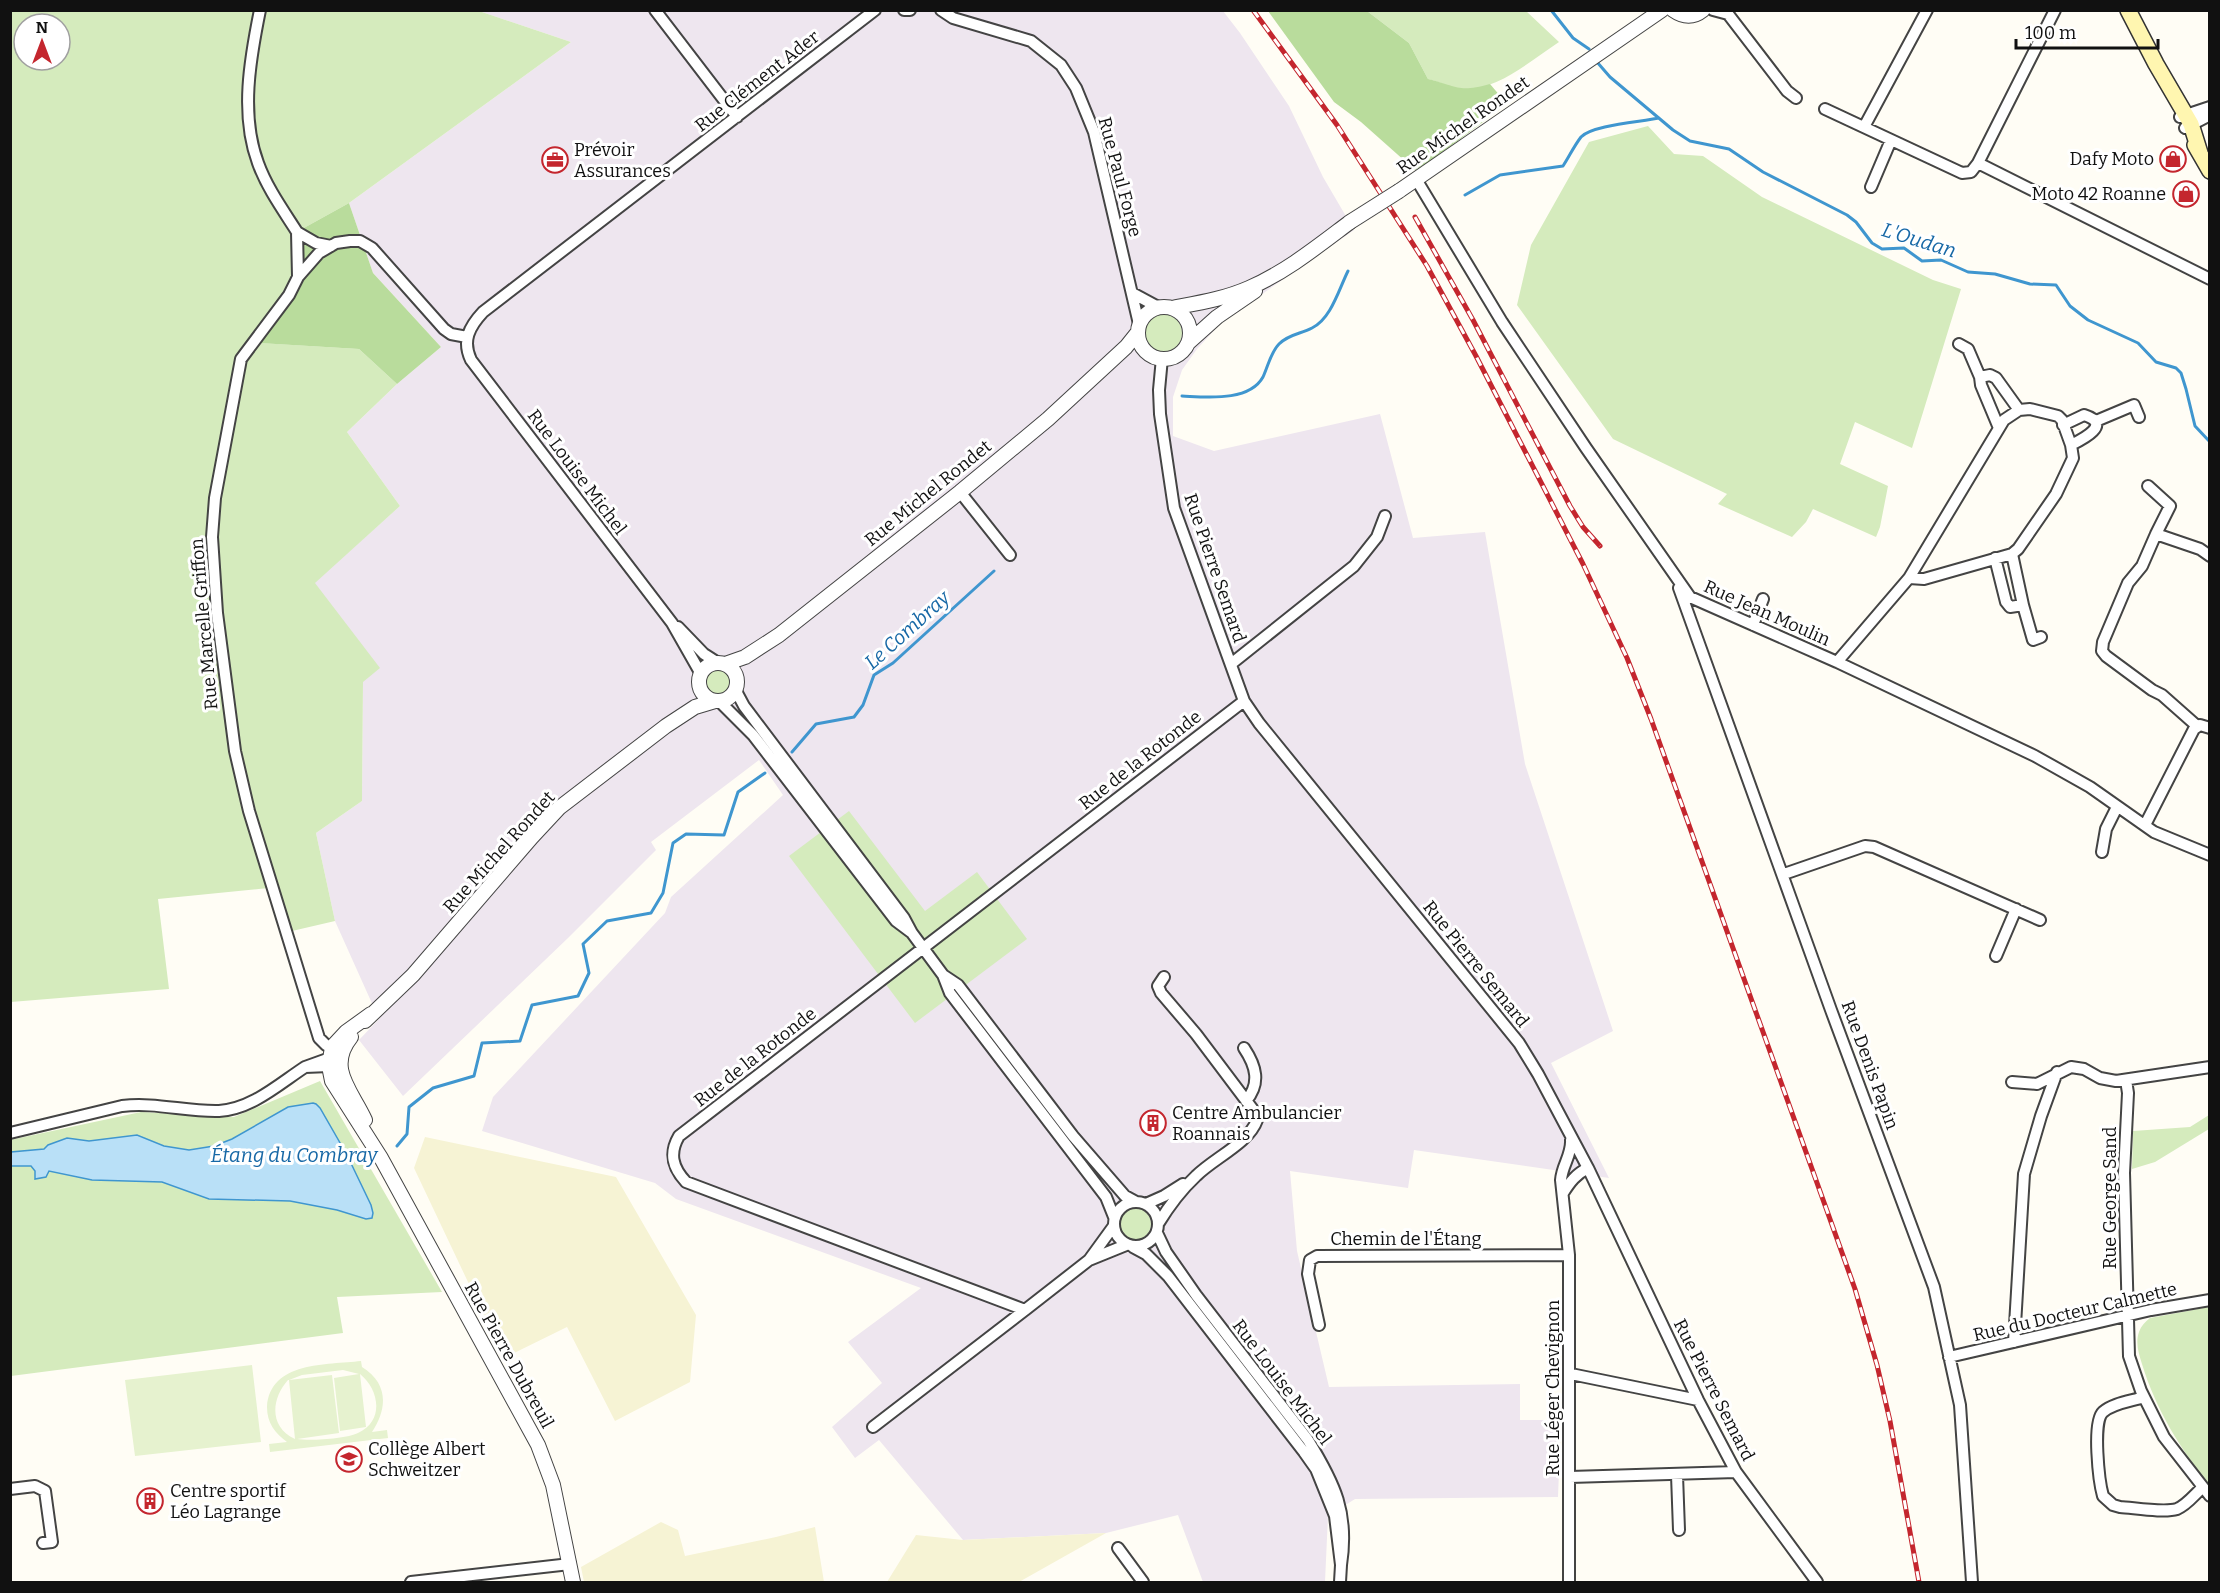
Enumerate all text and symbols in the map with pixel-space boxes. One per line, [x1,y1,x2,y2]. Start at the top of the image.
north arrow [12,12,72,72]
scale bar [2016,12,2158,50]
text: N [36,18,48,37]
text: 100 m [2025,22,2076,44]
street label: Rue Clément Ader [690,26,824,136]
street label: Rue Michel Rondet [1393,71,1534,179]
street label: Rue Paul Forge [1093,115,1147,239]
place label: Prévoir Assurances [574,139,671,182]
shop icon: Dafy Moto [2158,144,2188,174]
office icon: Prévoir Assurances [540,145,570,175]
place label: Dafy Moto [2069,148,2154,170]
shop icon: Moto 42 Roanne [2171,179,2201,209]
place label: Moto 42 Roanne [2031,183,2166,205]
water label: L'Oudan [1879,217,1959,263]
street label: Rue Louise Michel [523,405,631,539]
street label: Rue Michel Rondet [860,435,996,551]
street label: Rue Pierre Semard [1179,491,1251,646]
street label: Rue Marcelle Griffon [185,537,222,711]
street label: Rue Jean Moulin [1701,575,1834,651]
water label: Le Combray [860,584,956,674]
street label: Rue de la Rotonde [1075,705,1205,815]
street label: Rue Michel Rondet [438,786,560,918]
street label: Rue Pierre Semard [1418,896,1534,1032]
street label: Rue Denis Papin [1837,998,1904,1133]
street label: Rue de la Rotonde [690,1002,820,1112]
place label: Centre Ambulancier Roannais [1172,1102,1341,1145]
building icon: Centre Ambulancier Roannais [1138,1108,1168,1138]
street label: Rue George Sand [2099,1126,2121,1269]
water label: Étang du Combray [211,1143,379,1167]
street label: Chemin de l'Étang [1330,1227,1482,1250]
street label: Rue Pierre Dubreuil [460,1278,558,1432]
street label: Rue du Docteur Calmette [1971,1278,2179,1346]
street label: Rue Léger Chevignon [1542,1299,1564,1476]
street label: Rue Louise Michel [1228,1315,1336,1449]
street label: Rue Pierre Semard [1669,1315,1759,1465]
place label: Collège Albert Schweitzer [368,1438,486,1481]
school or university icon: Collège Albert Schweitzer [334,1444,364,1474]
place label: Centre sportif Léo Lagrange [170,1480,287,1523]
building icon: Centre sportif Léo Lagrange [135,1486,165,1516]

